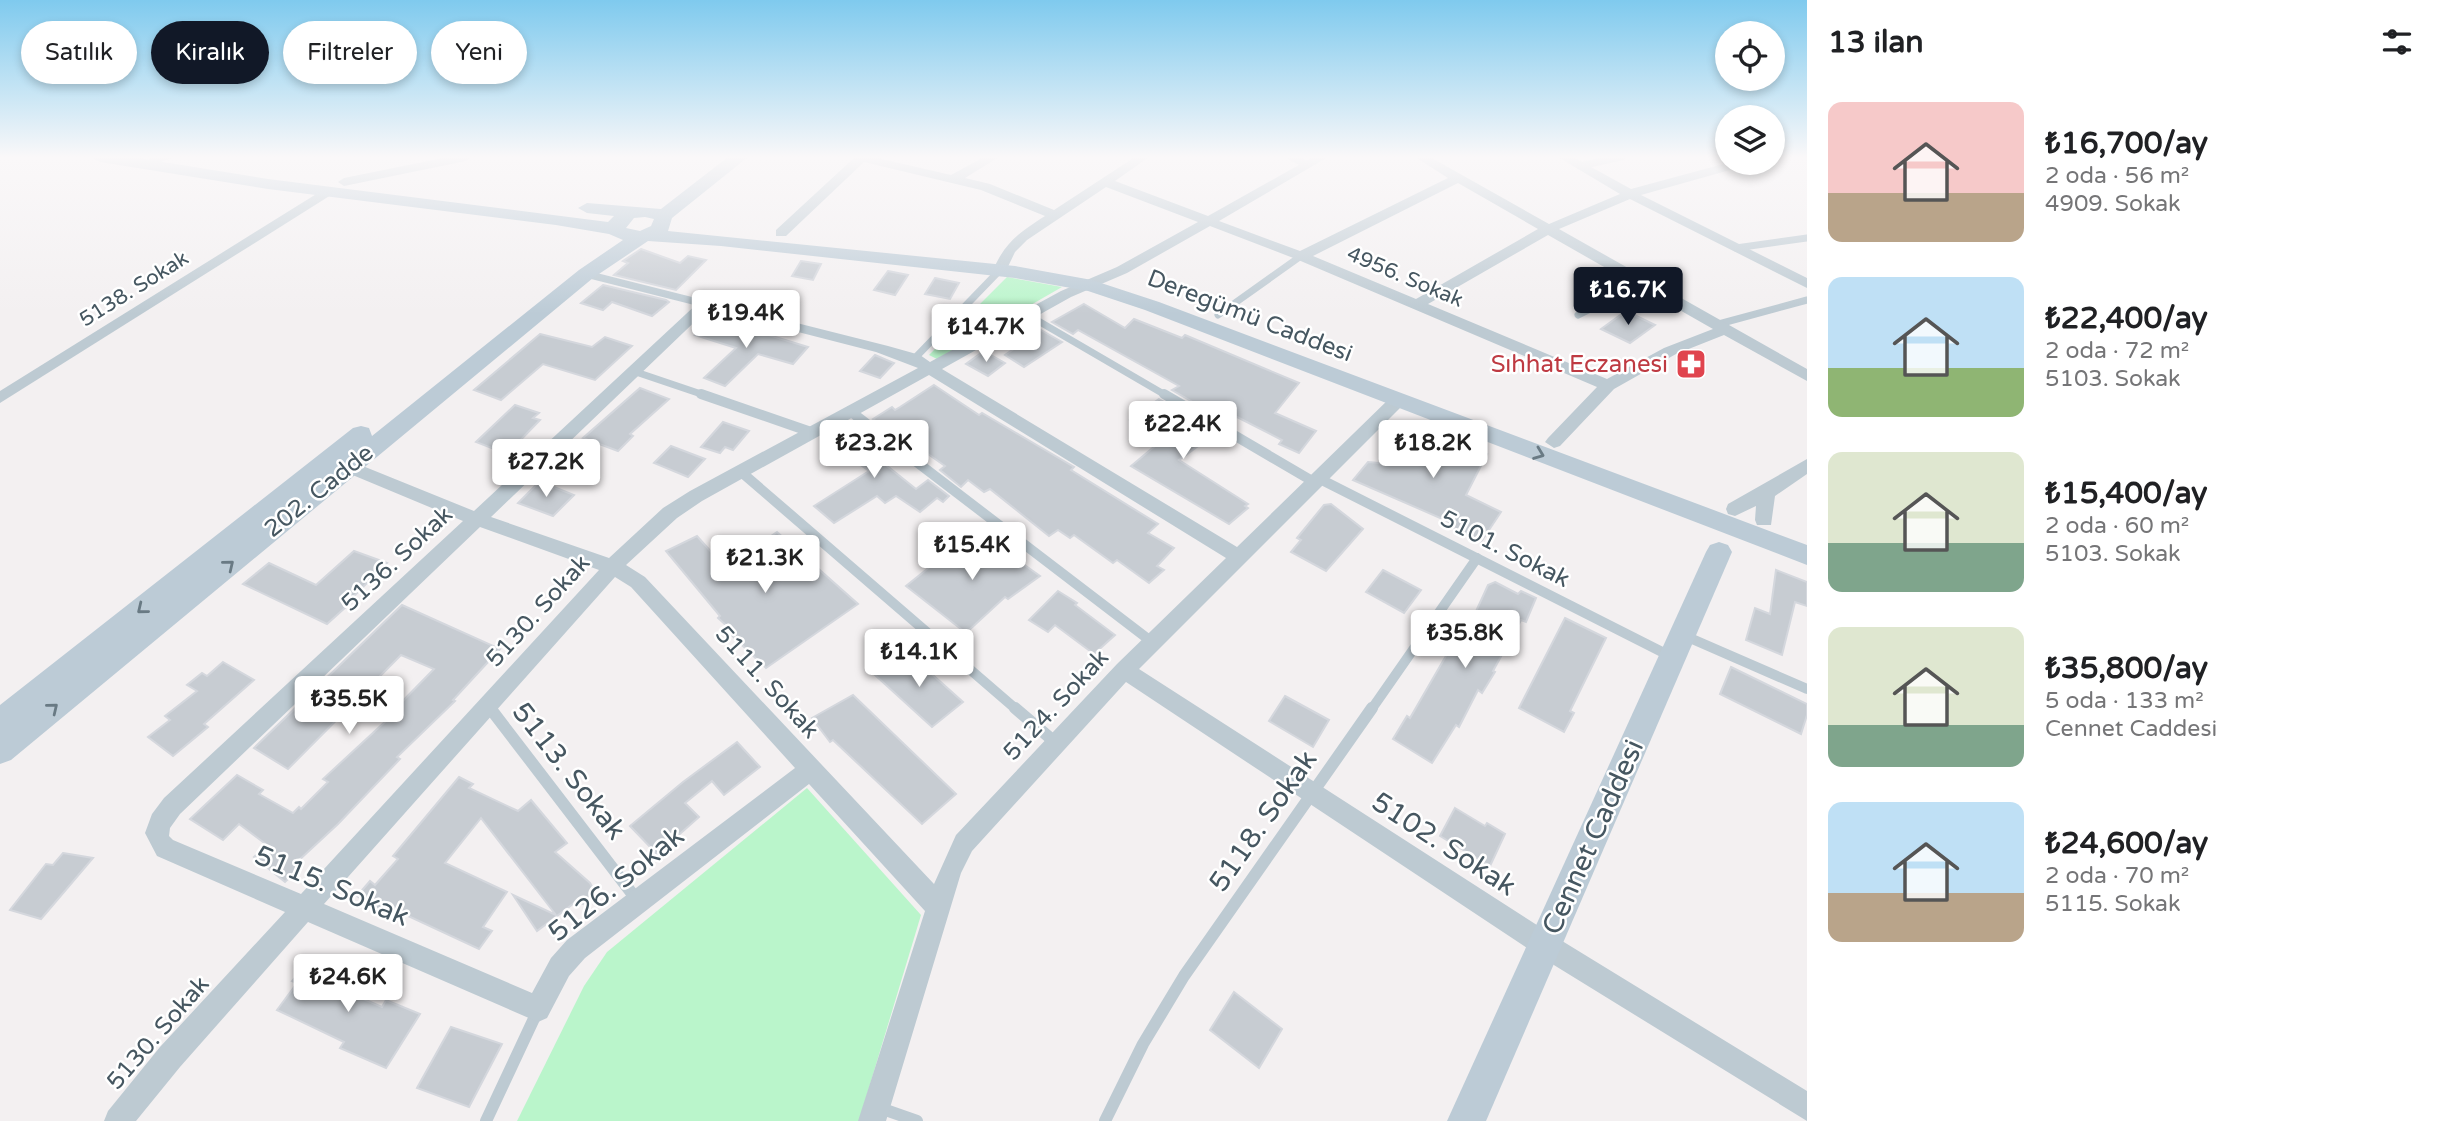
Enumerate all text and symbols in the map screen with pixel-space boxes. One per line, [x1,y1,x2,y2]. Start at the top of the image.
chip: Satılık [21,21,137,84]
chip: Kiralık [151,21,269,84]
chip: Filtreler [283,21,417,84]
chip: Yeni [431,21,527,84]
map controls [1715,21,1785,175]
button: locate [1715,21,1785,91]
icon: filters [2378,23,2416,61]
text: 13 ilan [1828,24,1924,61]
button: layers [1715,105,1785,175]
text: ₺16,700/ay [2045,125,2208,162]
icon: home [1884,130,1968,214]
text: 2 oda · 56 m² [2045,162,2189,190]
text: 4909. Sokak [2045,190,2181,218]
street label: 4956. Sokak [1343,241,1467,313]
street label: 5138. Sokak [75,246,193,332]
street label: Deregümü Caddesi [1143,263,1357,369]
pin: ₺16.7K [1571,268,1685,327]
text: ₺16.7K [1590,276,1666,304]
pin: ₺19.4K [689,290,803,350]
text: ₺19.4K [708,299,784,327]
text: ₺22,400/ay [2045,300,2208,337]
pin: ₺14.7K [929,304,1043,364]
icon: home [1884,305,1968,389]
text: ₺14.7K [948,313,1024,341]
text: 2 oda · 72 m² [2045,337,2189,365]
pharmacy icon: Sıhhat Eczanesi [1674,347,1708,381]
place label: Sıhhat Eczanesi [1491,350,1668,379]
text: 5103. Sokak [2045,365,2181,393]
pin: ₺22.4K [1126,402,1240,461]
text: ₺22.4K [1145,410,1221,438]
pin: ₺23.2K [817,420,931,480]
pin: ₺18.2K [1376,420,1490,480]
text: ₺23.2K [836,429,912,457]
text: ₺18.2K [1395,429,1471,457]
street label: 202. Cadde [259,438,379,544]
pin: ₺27.2K [489,440,603,499]
one-way arrow [1533,446,1545,460]
text: ₺27.2K [508,448,584,476]
text: ₺15,400/ay [2045,475,2207,512]
icon: home [1884,480,1968,564]
street label: 5136. Sokak [335,500,459,618]
street label: 5101. Sokak [1435,504,1575,594]
text: 2 oda · 60 m² [2045,512,2189,540]
pin: ₺15.4K [915,522,1029,582]
text: ₺15.4K [934,531,1010,559]
pin: ₺21.3K [708,536,822,595]
text: 5103. Sokak [2045,540,2181,568]
text: ₺21.3K [727,544,803,572]
street label: 5130. Sokak [480,549,596,673]
one-way arrow [222,560,234,573]
one-way arrow [138,600,150,613]
pin: ₺35.8K [1408,610,1522,670]
text: ₺35.8K [1427,619,1503,647]
street label: 5111. Sokak [709,620,825,744]
pin: ₺14.1K [862,630,976,689]
text: ₺14.1K [881,638,957,666]
street label: 5124. Sokak [997,643,1115,767]
text: ₺35,800/ay [2045,650,2208,687]
icon: home [1884,655,1968,739]
pin: ₺35.5K [292,676,406,736]
text: ₺35.5K [311,685,387,713]
text: 5 oda · 133 m² [2045,687,2204,715]
street label: 5113. Sokak [505,695,633,847]
one-way arrow [44,704,57,716]
text: Cennet Caddesi [2045,715,2217,743]
street label: Cennet Caddesi [1535,734,1651,940]
street label: 5118. Sokak [1202,744,1324,898]
street label: 5102. Sokak [1365,785,1523,903]
street label: 5126. Sokak [541,819,691,949]
text: ₺24,600/ay [2045,825,2208,862]
icon: home [1884,830,1968,914]
street label: 5115. Sokak [249,838,415,934]
text: 2 oda · 70 m² [2045,862,2189,890]
text: 5115. Sokak [2045,890,2180,918]
pin: ₺24.6K [291,954,405,1014]
text: ₺24.6K [310,963,386,991]
street label: 5130. Sokak [101,970,215,1096]

